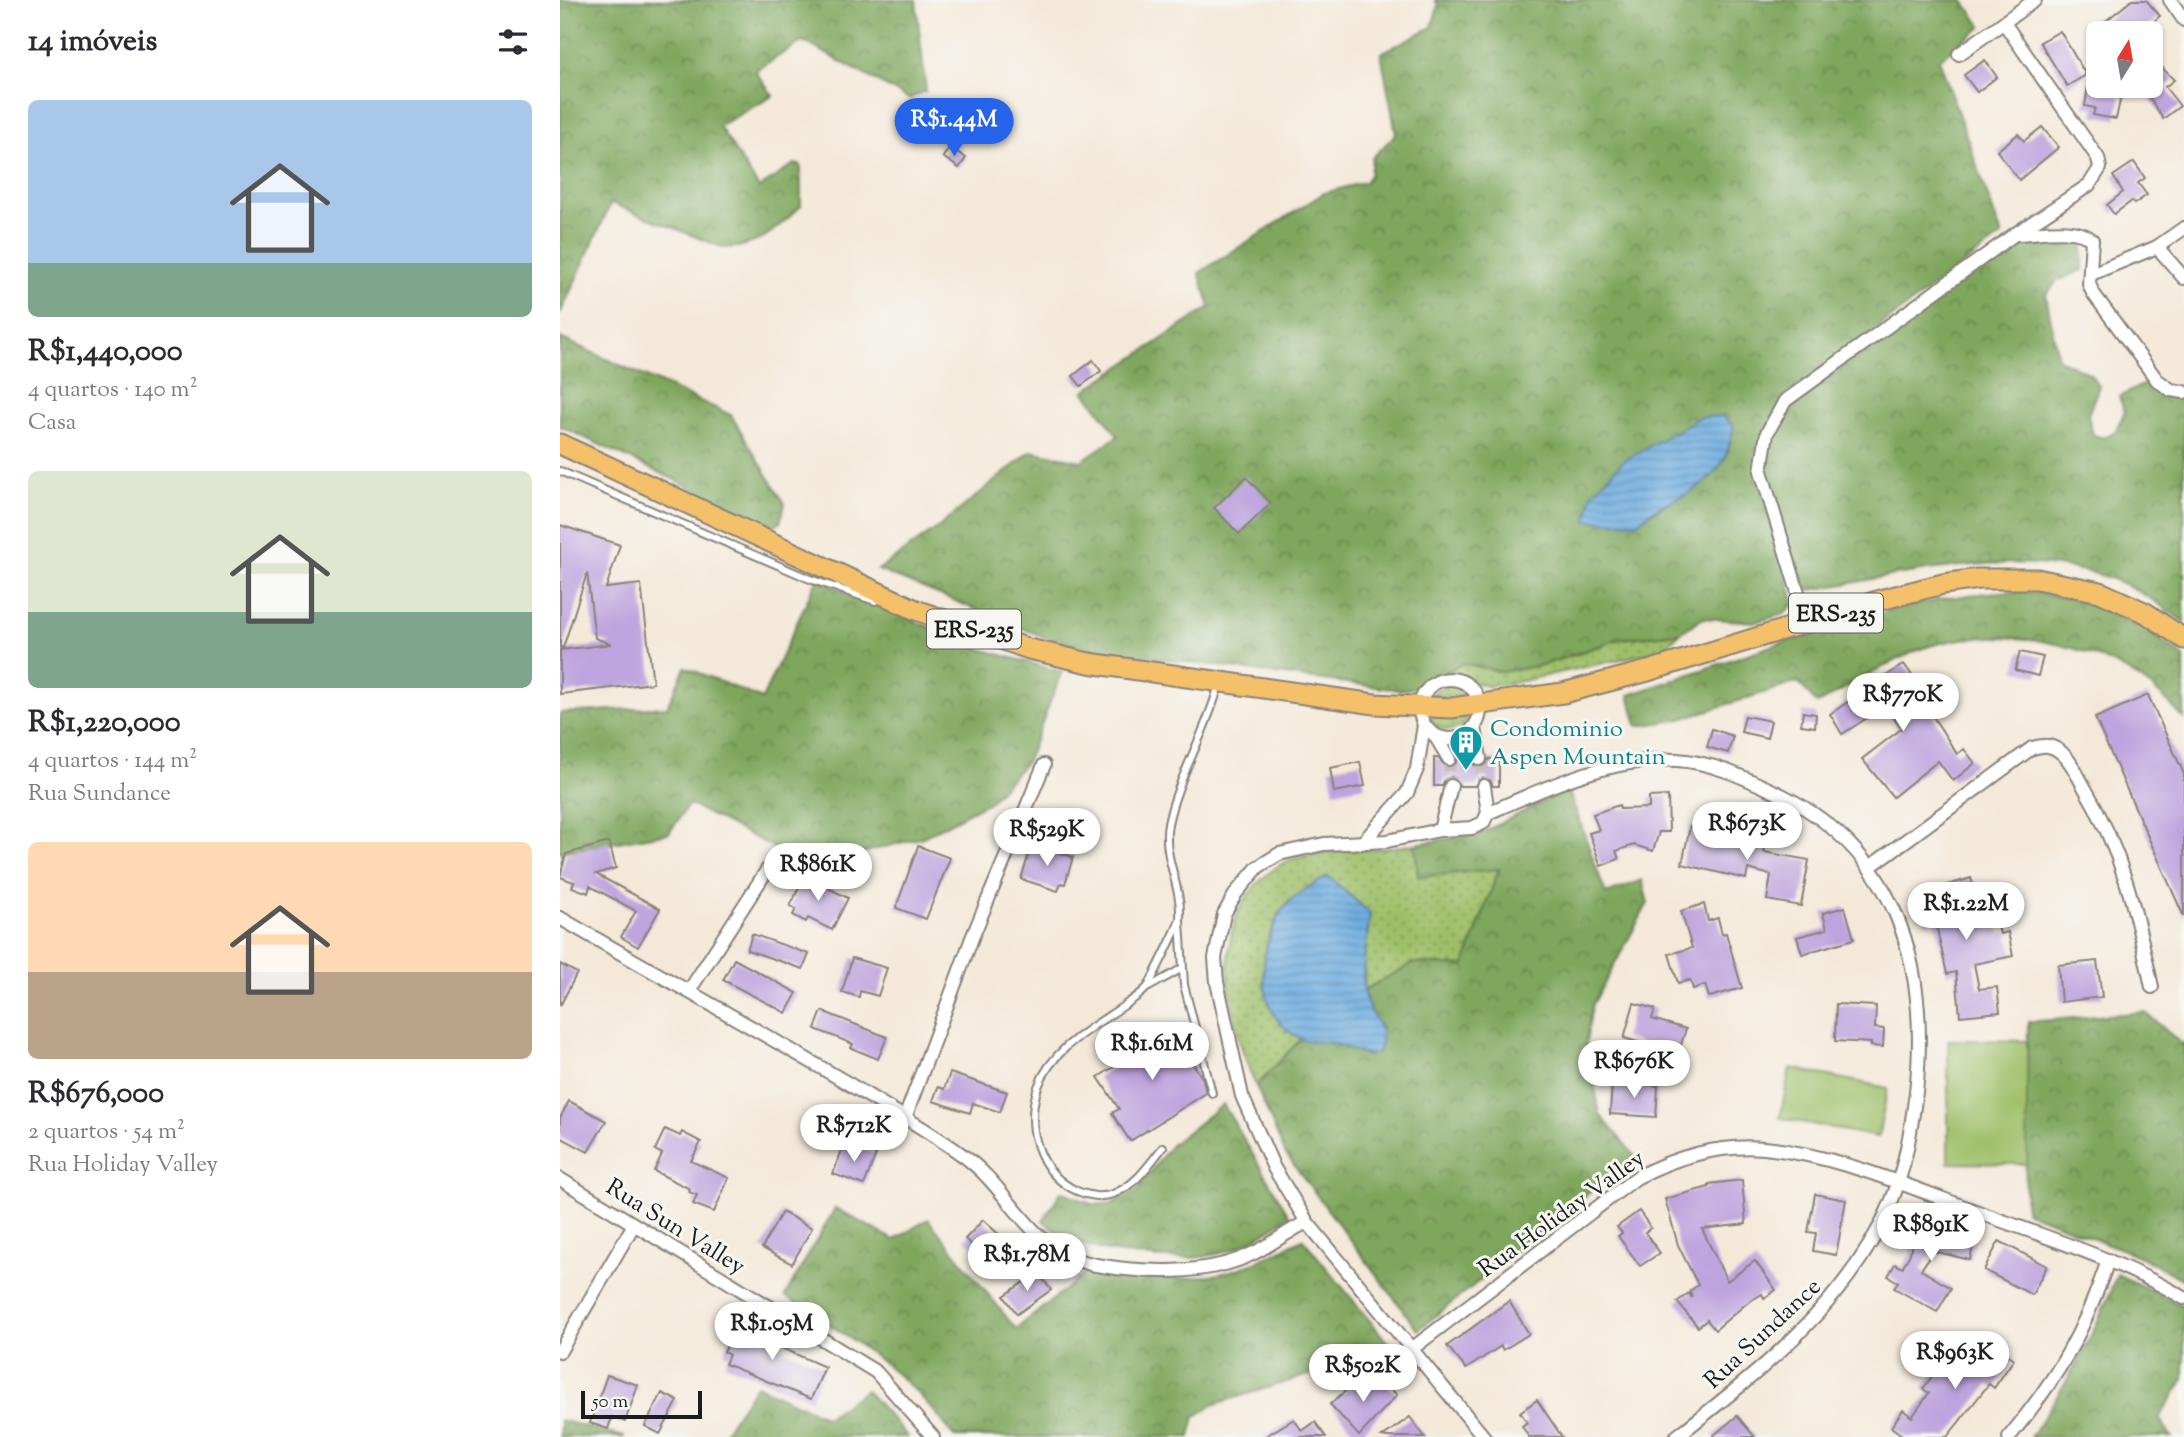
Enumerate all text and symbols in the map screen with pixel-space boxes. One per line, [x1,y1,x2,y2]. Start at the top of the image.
text: 14 imóveis [28,21,157,64]
north arrow [2086,21,2163,98]
map controls [2086,21,2163,98]
icon: filters [494,23,532,61]
pin: R$1.44M [889,99,1019,158]
text: R$1.44M [911,104,997,137]
icon: home [217,145,343,271]
text: R$1,440,000 [28,331,183,374]
text: 4 quartos · 140 m² [28,374,197,407]
text: Casa [28,407,76,440]
icon: home [217,516,343,642]
road number: ERS-235 [1789,594,1883,632]
road number: ERS-235 [927,610,1021,649]
pin: R$770K [1846,674,1960,733]
text: R$770K [1863,679,1943,712]
text: R$1,220,000 [28,702,181,745]
place label: Condominio Aspen Mountain [1490,713,1666,775]
building icon: Condominio Aspen Mountain [1447,723,1485,772]
text: 4 quartos · 144 m² [28,745,197,778]
text: Rua Sundance [28,778,171,811]
pin: R$673K [1690,802,1804,862]
pin: R$529K [990,808,1104,868]
text: R$673K [1708,808,1786,841]
text: R$529K [1009,814,1085,847]
pin: R$861K [761,844,875,903]
text: R$861K [780,849,856,882]
pin: R$1.22M [1901,883,2031,942]
icon: home [217,887,343,1013]
text: R$1.22M [1923,888,2009,921]
pin: R$1.61M [1087,1023,1217,1082]
text: R$1.61M [1111,1028,1193,1061]
pin: R$676K [1577,1040,1691,1100]
text: R$676K [1594,1046,1674,1079]
text: R$676,000 [28,1073,164,1116]
pin: R$712K [797,1104,911,1164]
text: R$712K [816,1110,892,1143]
text: 2 quartos · 54 m² [28,1116,185,1149]
street label: Rua Holiday Valley [1472,1143,1652,1287]
text: Rua Holiday Valley [28,1149,218,1182]
street label: Rua Sun Valley [599,1171,751,1284]
pin: R$891K [1874,1204,1988,1263]
text: R$891K [1893,1209,1969,1242]
pin: R$1.78M [962,1234,1092,1293]
text: R$1.78M [984,1239,1070,1272]
street label: Rua Sundance [1697,1271,1830,1398]
pin: R$1.05M [707,1302,837,1362]
text: R$1.05M [731,1308,813,1341]
pin: R$963K [1898,1332,2012,1391]
text: R$963K [1916,1337,1994,1370]
pin: R$502K [1306,1344,1420,1404]
text: R$502K [1325,1350,1401,1383]
scale bar [581,1388,702,1420]
text: 50 m [592,1389,628,1416]

